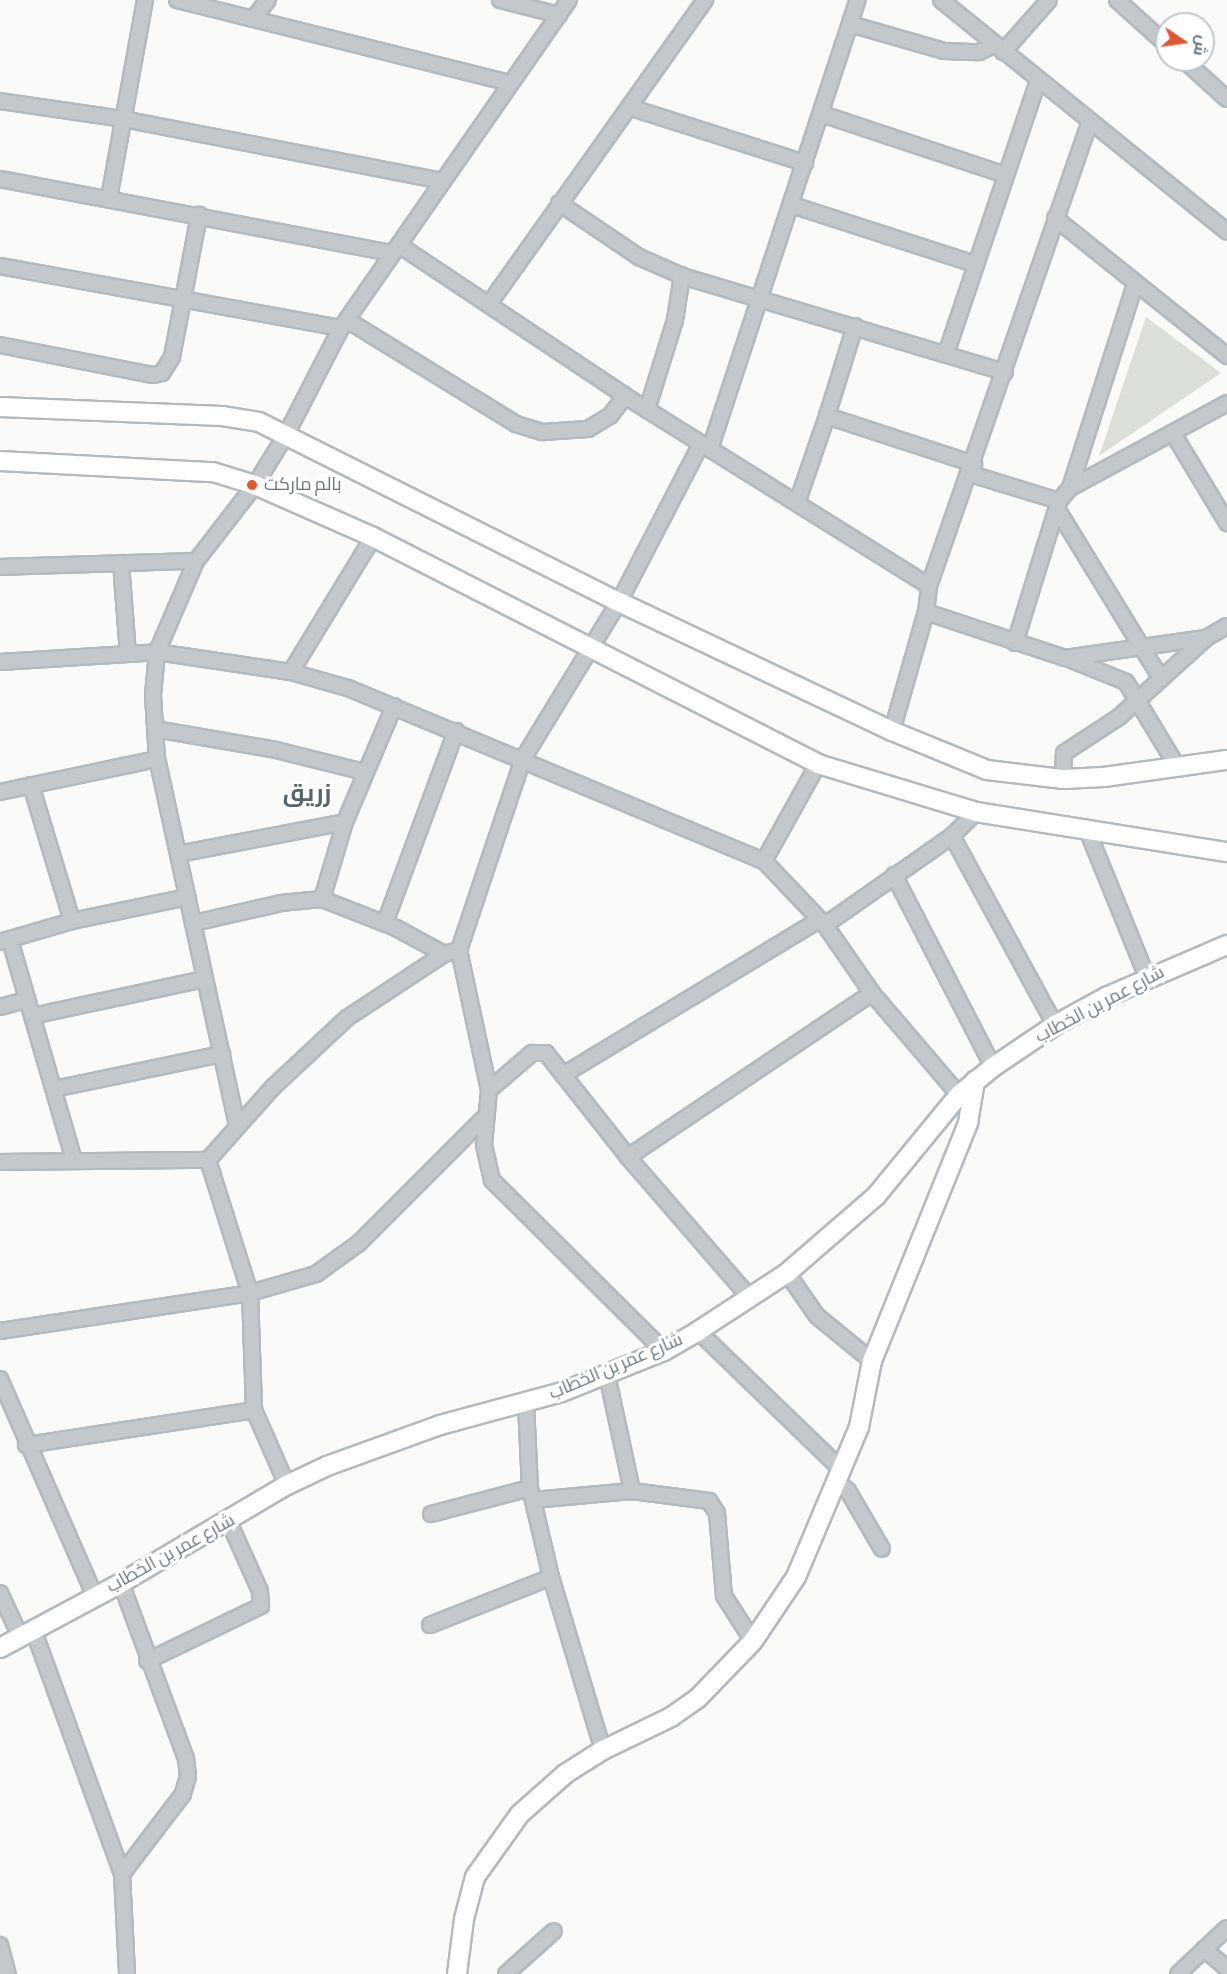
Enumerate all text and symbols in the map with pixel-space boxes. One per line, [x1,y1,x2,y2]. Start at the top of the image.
north arrow [1155,12,1215,72]
text: ش [1190,34,1211,57]
place label: بالم ماركت [264,474,341,496]
marker: بالم ماركت [245,478,259,492]
district label: زريق [283,781,331,809]
street label: شارع عمر بن الخطاب [1032,962,1168,1048]
street label: شارع عمر بن الخطاب [546,1329,686,1405]
street label: شارع عمر بن الخطاب [103,1510,239,1598]

